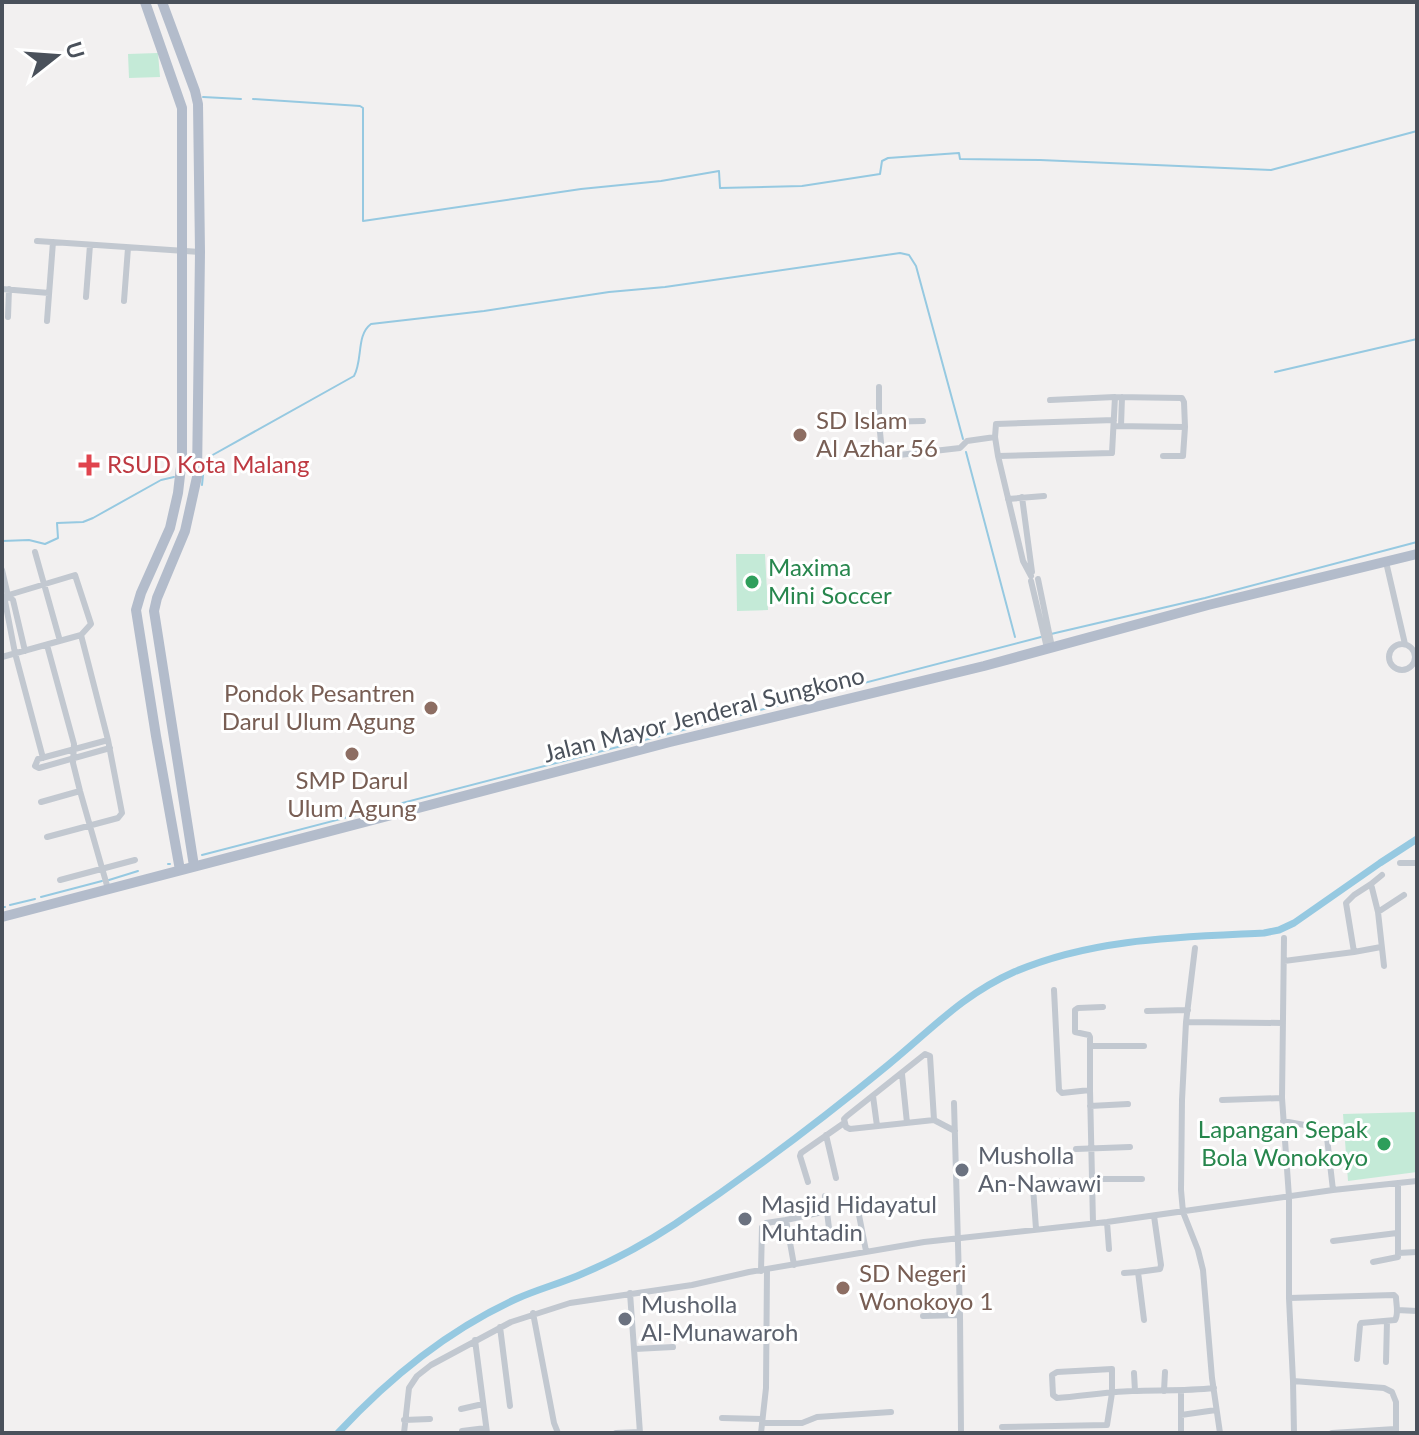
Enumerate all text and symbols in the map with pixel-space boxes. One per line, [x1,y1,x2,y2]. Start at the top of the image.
north arrow [16,16,96,96]
text: U [60,38,91,62]
place label: SD Islam Al Azhar 56 [816,405,938,462]
marker: SD Islam Al Azhar 56 [791,426,809,444]
place label: RSUD Kota Malang [107,449,309,478]
marker: RSUD Kota Malang [78,454,100,476]
place label: Maxima Mini Soccer [768,552,892,609]
marker: Maxima Mini Soccer [743,573,761,591]
street label: Jalan Mayor Jenderal Sungkono [540,660,867,768]
place label: Pondok Pesantren Darul Ulum Agung [222,678,415,735]
marker: Pondok Pesantren Darul Ulum Agung [422,699,440,717]
marker: SMP Darul Ulum Agung [343,745,361,763]
place label: SMP Darul Ulum Agung [287,765,417,822]
place label: Lapangan Sepak Bola Wonokoyo [1198,1114,1369,1171]
marker: Lapangan Sepak Bola Wonokoyo [1375,1135,1393,1153]
place label: Musholla An-Nawawi [978,1140,1102,1197]
marker: Musholla An-Nawawi [953,1161,971,1179]
place label: Masjid Hidayatul Muhtadin [761,1189,937,1246]
marker: Masjid Hidayatul Muhtadin [736,1210,754,1228]
place label: SD Negeri Wonokoyo 1 [859,1258,994,1315]
marker: SD Negeri Wonokoyo 1 [834,1279,852,1297]
place label: Musholla Al-Munawaroh [641,1289,798,1346]
marker: Musholla Al-Munawaroh [616,1310,634,1328]

